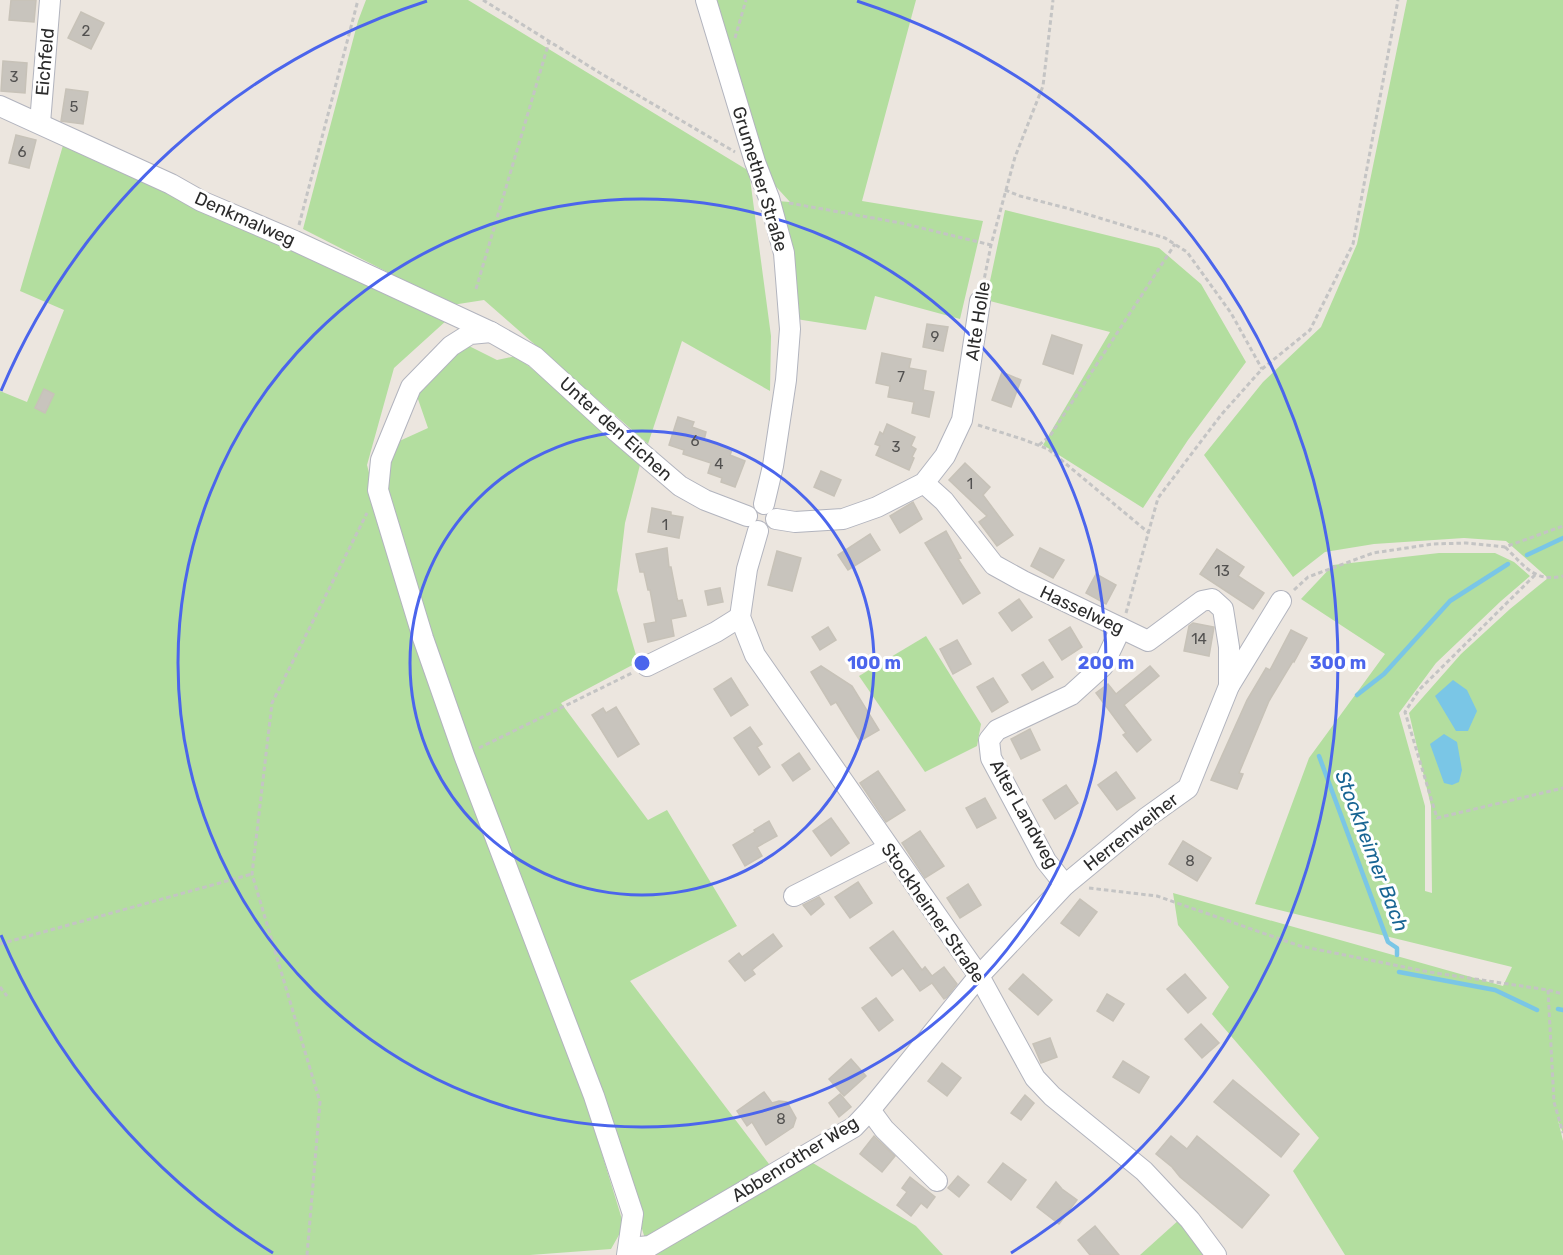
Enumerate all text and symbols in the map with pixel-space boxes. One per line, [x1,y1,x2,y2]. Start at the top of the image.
house number: 2 [82,22,91,40]
street label: Eichfeld [31,27,59,97]
house number: 3 [9,68,19,86]
house number: 5 [70,98,79,116]
street label: Grumether Straße [727,104,793,254]
house number: 6 [17,143,27,161]
street label: Denkmalweg [191,187,299,251]
street label: Alte Holle [961,280,995,362]
house number: 9 [931,328,940,346]
house number: 7 [897,368,905,386]
street label: Unter den Eichen [555,372,677,486]
house number: 6 [690,432,700,450]
house number: 3 [891,438,901,456]
house number: 4 [714,455,724,473]
house number: 1 [967,475,973,493]
house number: 1 [662,516,668,534]
house number: 13 [1214,562,1230,580]
street label: Hasselweg [1036,581,1128,639]
house number: 14 [1191,630,1207,648]
text: 100 m [847,652,901,674]
text: 200 m [1078,652,1134,674]
text: 300 m [1310,652,1366,674]
centre of rings [632,653,652,673]
street label: Alter Landweg [985,756,1063,872]
water label: Stockheimer Bach [1330,767,1414,935]
street label: Herrenweiher [1079,788,1183,876]
street label: Stockheimer Straße [876,839,990,987]
house number: 8 [1185,852,1195,870]
house number: 8 [776,1110,786,1128]
street label: Abbenrother Weg [728,1111,862,1207]

